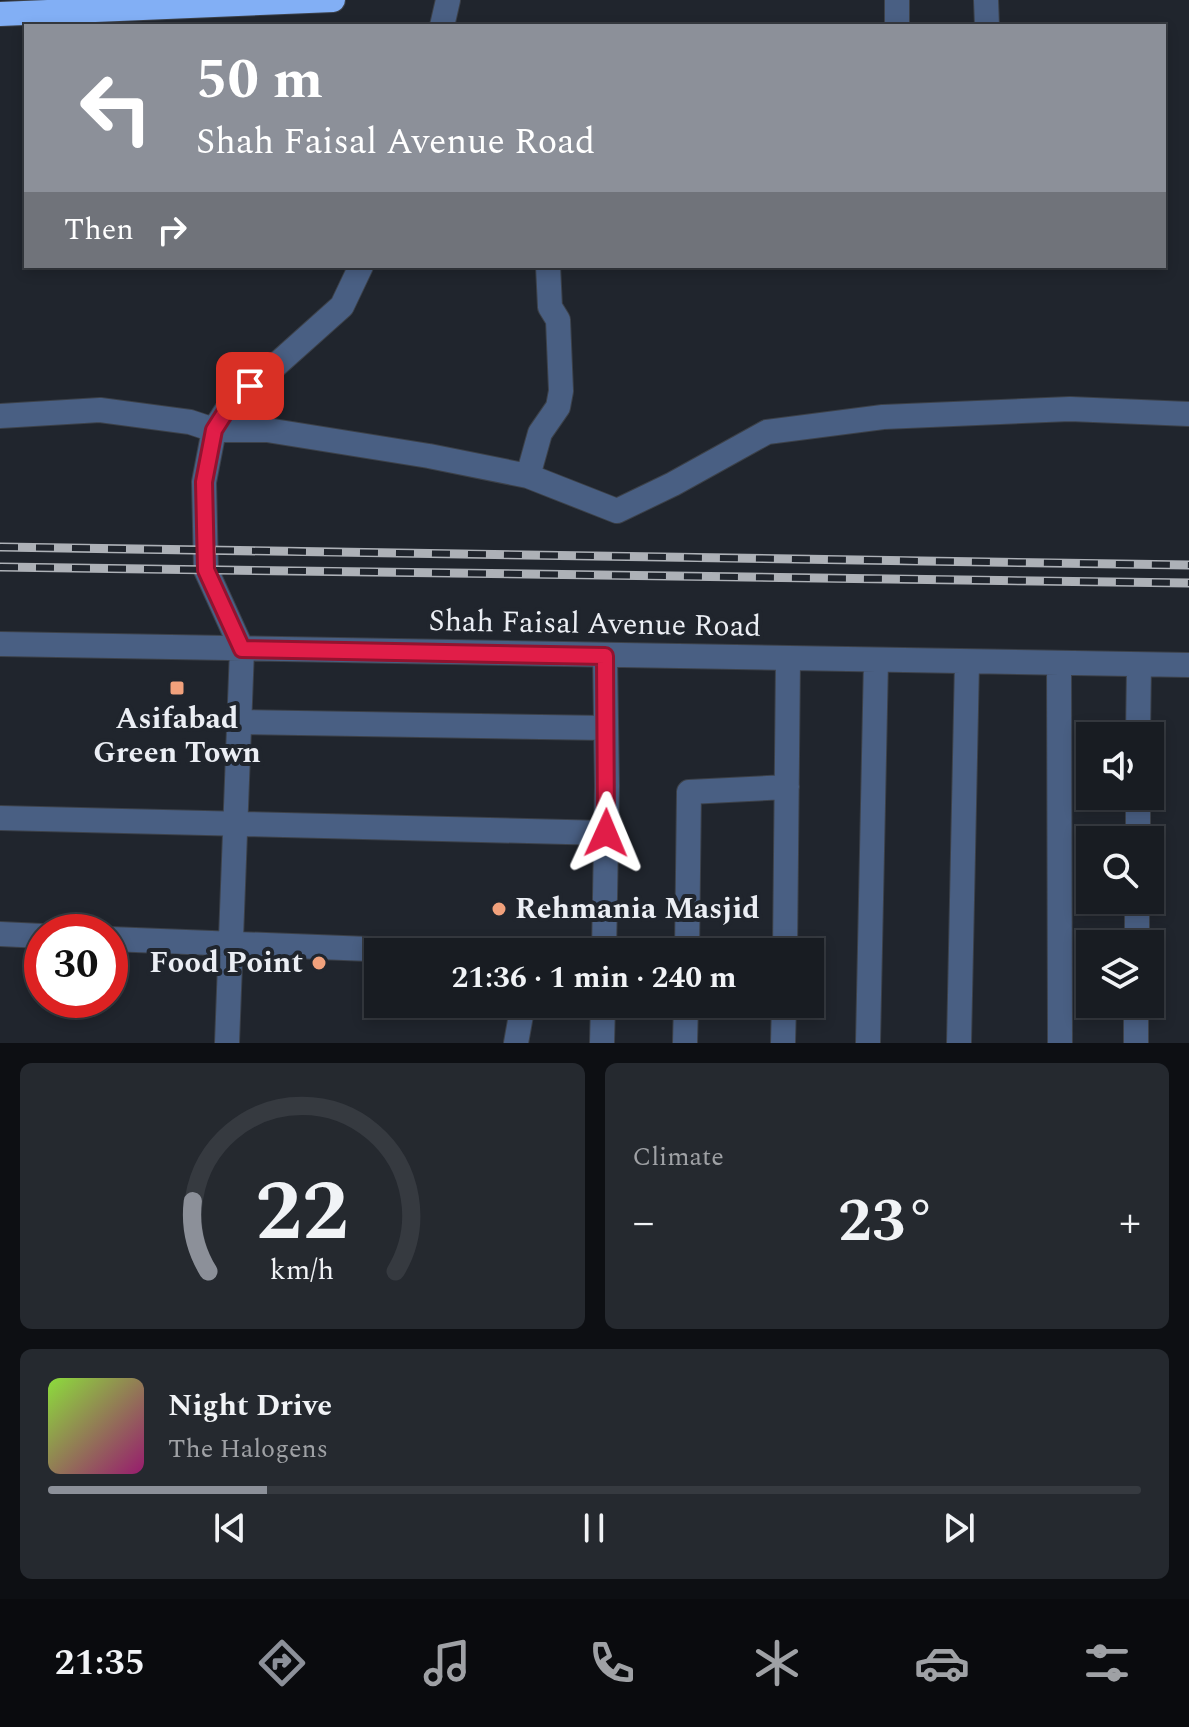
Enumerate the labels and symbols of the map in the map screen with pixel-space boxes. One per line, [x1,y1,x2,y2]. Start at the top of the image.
pin [216,352,284,420]
street label: Shah Faisal Avenue Road [428,598,762,650]
marker: Asifabad Green Town [168,679,186,697]
place label: Asifabad Green Town [93,696,261,776]
position arrow [564,791,648,875]
place label: Rehmania Masjid [515,886,760,932]
marker: Rehmania Masjid [490,900,508,918]
speed limit sign: 30 [24,914,128,1018]
place label: Food Point [149,940,303,986]
marker: Food Point [310,954,328,972]

